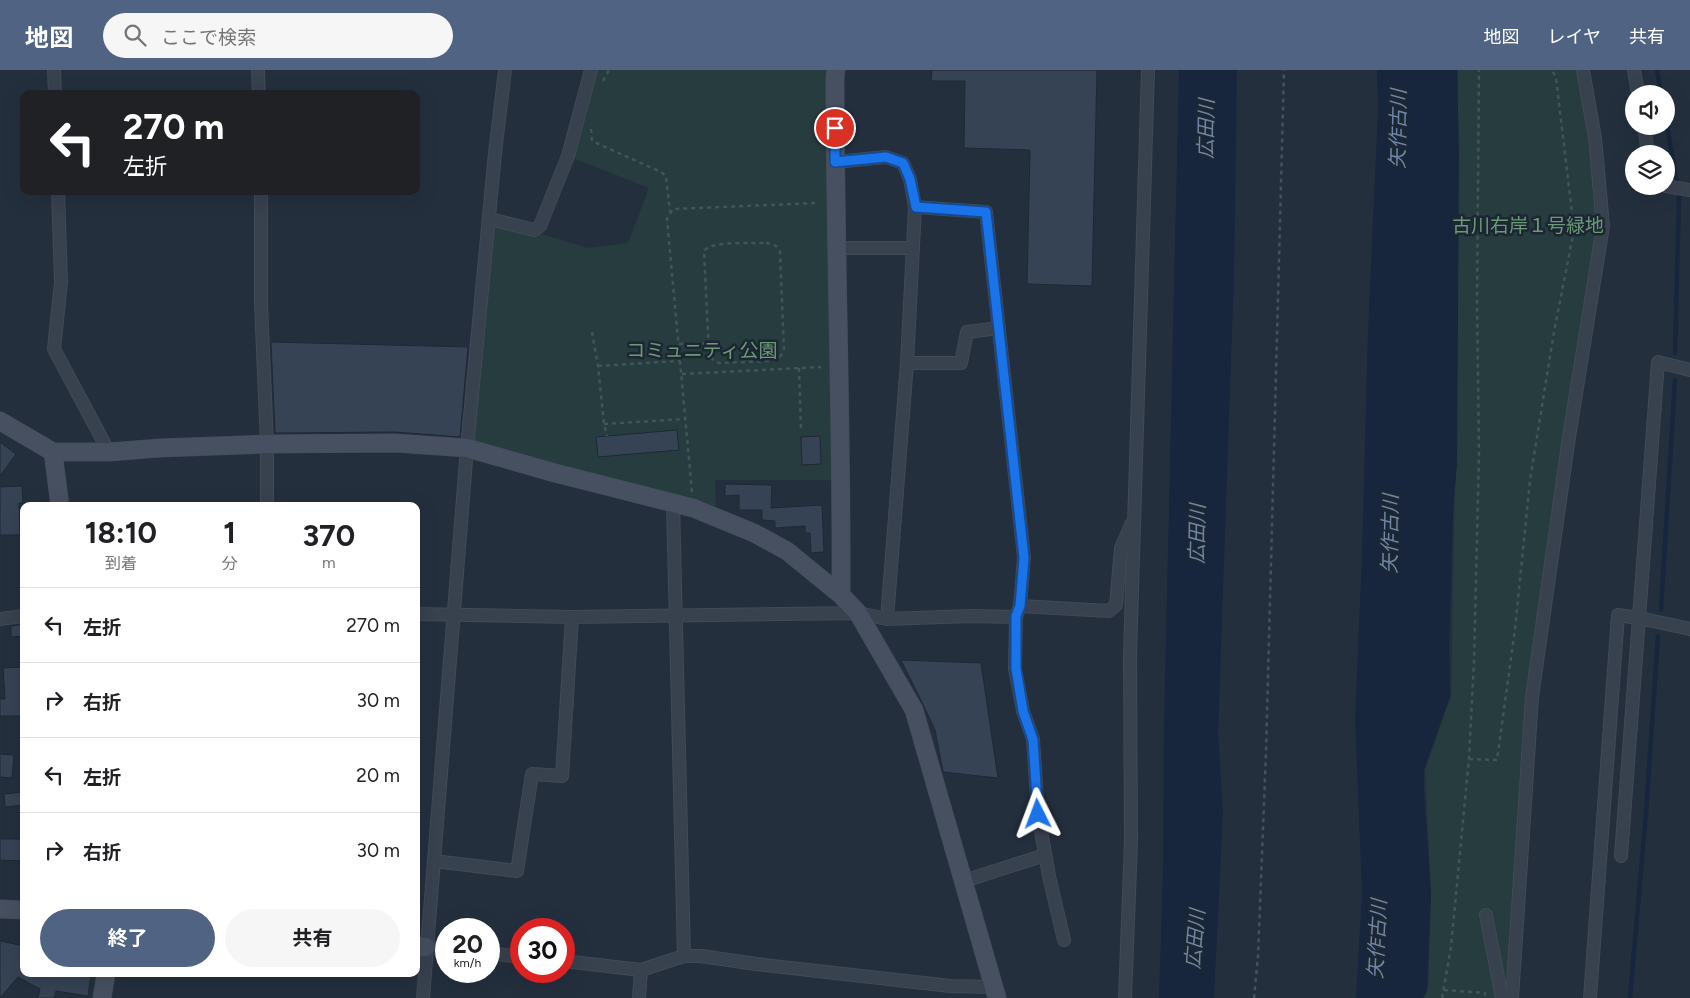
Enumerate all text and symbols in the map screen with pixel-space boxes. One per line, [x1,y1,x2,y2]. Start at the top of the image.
search box [103,13,453,58]
icon: search [121,21,149,49]
text: 地図 [25,23,73,52]
text: ここで検索 [161,26,256,49]
text: 地図 [1484,26,1520,48]
text: レイヤ [1548,26,1601,48]
text: 共有 [1629,26,1665,48]
map controls [1625,85,1675,195]
button: sound [1625,85,1675,135]
water label: 矢作古川 [1385,87,1411,169]
water label: 広田川 [1193,97,1219,159]
text: 270 m [123,106,224,148]
pin [814,107,856,149]
icon: left [40,110,105,175]
icon: arrive [821,114,849,142]
button: layers [1625,145,1675,195]
text: 左折 [123,153,167,180]
park label: 古川右岸１号緑地 [1452,214,1604,237]
park label: コミュニティ公園 [627,339,777,362]
water label: 矢作古川 [1377,492,1403,574]
water label: 広田川 [1184,502,1210,564]
text: 18:10 [85,514,157,551]
text: 1 [223,514,236,551]
text: 370 [302,517,355,554]
text: m [322,553,336,572]
text: 到着 [105,554,137,573]
text: 分 [222,554,238,573]
icon: left [40,611,68,639]
text: 270 m [346,614,400,637]
text: 左折 [83,616,121,639]
icon: right [40,686,68,714]
text: 30 m [357,689,400,712]
text: 右折 [83,691,121,714]
icon: left [40,761,68,789]
text: 20 m [356,764,400,787]
text: 左折 [83,766,121,789]
position arrow [1011,787,1063,839]
icon: right [40,836,68,864]
text: 30 m [357,839,400,862]
text: 右折 [83,841,121,864]
water label: 矢作古川 [1363,896,1391,980]
water label: 広田川 [1180,906,1210,970]
button: 終了 [40,909,215,967]
button: 共有 [225,909,400,967]
speed limit sign: 30 [510,918,575,983]
text: 20 [452,929,483,959]
text: km/h [454,956,481,970]

